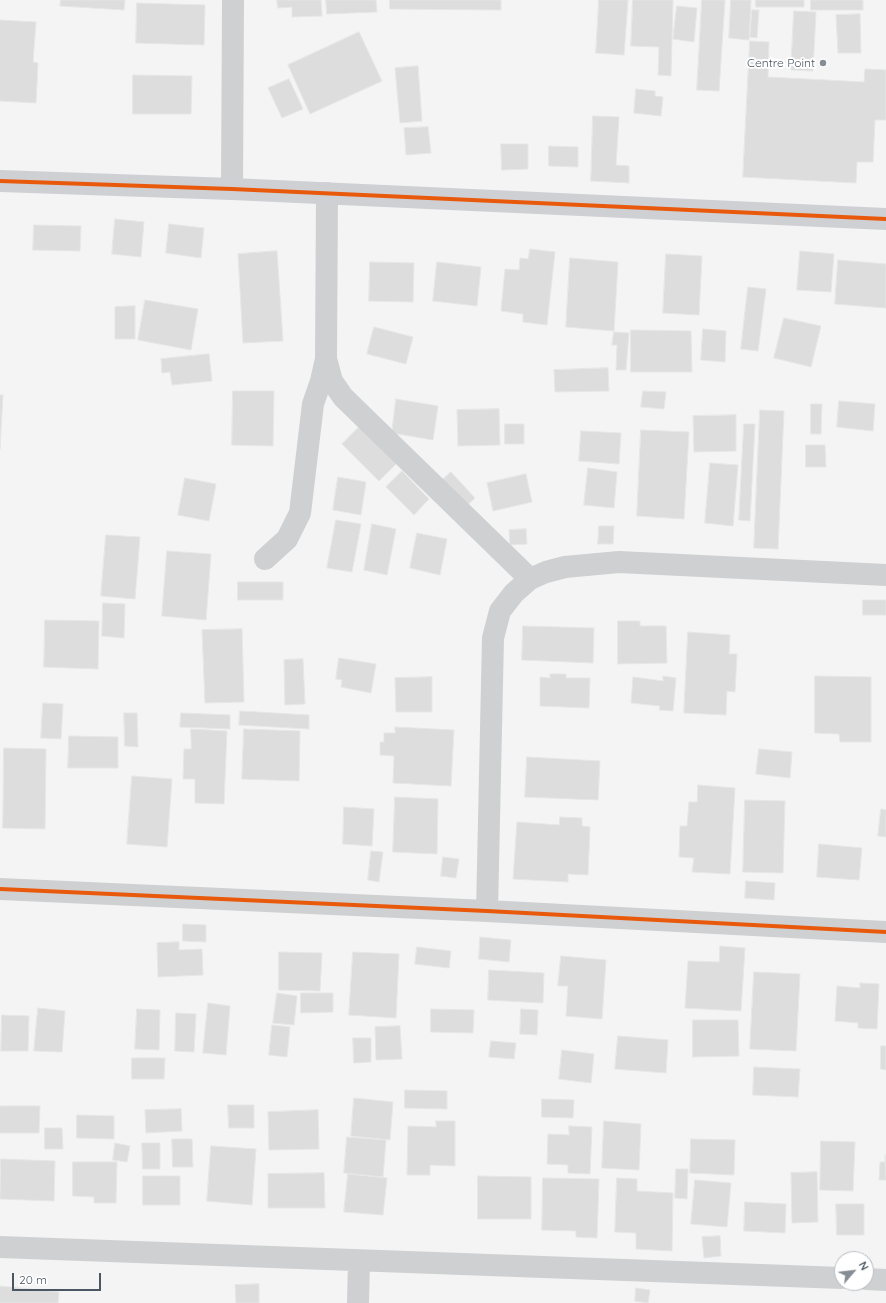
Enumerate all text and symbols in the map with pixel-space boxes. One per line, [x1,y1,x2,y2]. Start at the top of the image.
place label: Centre Point [747,56,815,70]
marker: Centre Point [818,58,828,68]
north arrow [834,1251,874,1291]
text: N [856,1259,872,1273]
scale bar [14,1265,103,1291]
text: 20 m [19,1272,47,1287]

